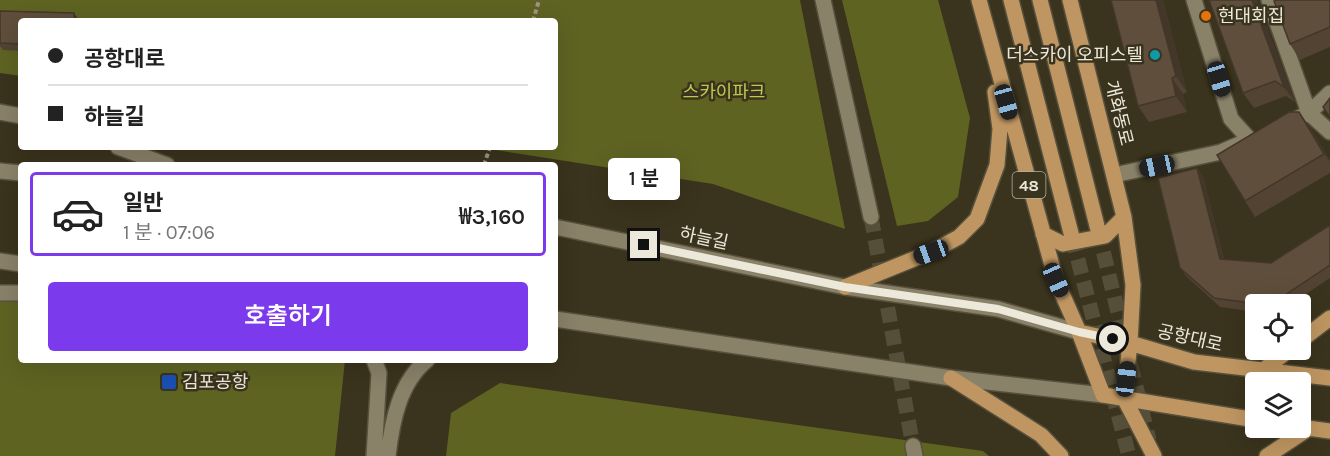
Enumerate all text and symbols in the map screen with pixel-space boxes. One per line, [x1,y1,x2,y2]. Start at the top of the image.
place label: 현대회집 [1218,5,1284,27]
marker: 현대회집 [1199,9,1213,23]
place label: 더스카이 오피스텔 [1006,44,1143,66]
text: 공항대로 [84,46,165,72]
marker: 더스카이 오피스텔 [1148,48,1162,62]
car [1205,59,1233,99]
street label: 개화동로 [1100,78,1138,148]
park label: 스카이파크 [683,81,765,103]
car [992,82,1020,122]
text: 하늘길 [84,104,145,130]
car [1138,153,1176,179]
callout: 1 분 [608,158,680,200]
text: 1 분 [629,167,659,190]
road number: 48 [1012,172,1046,198]
icon: car [51,187,105,241]
text: 일반 [123,190,163,216]
text: ₩3,160 [459,204,525,230]
text: 1 분 · 07:06 [123,221,215,244]
street label: 하늘길 [677,222,731,254]
route end [630,231,657,258]
car [911,237,951,267]
car [1040,260,1072,300]
button: 호출하기 [48,282,528,351]
map controls [1245,294,1311,438]
button: locate [1245,294,1311,360]
street label: 공항대로 [1155,320,1225,356]
route start [1099,325,1126,352]
car [1115,360,1137,398]
place label: 김포공항 [182,371,248,393]
button: layers [1245,372,1311,438]
marker: 김포공항 [160,373,178,391]

